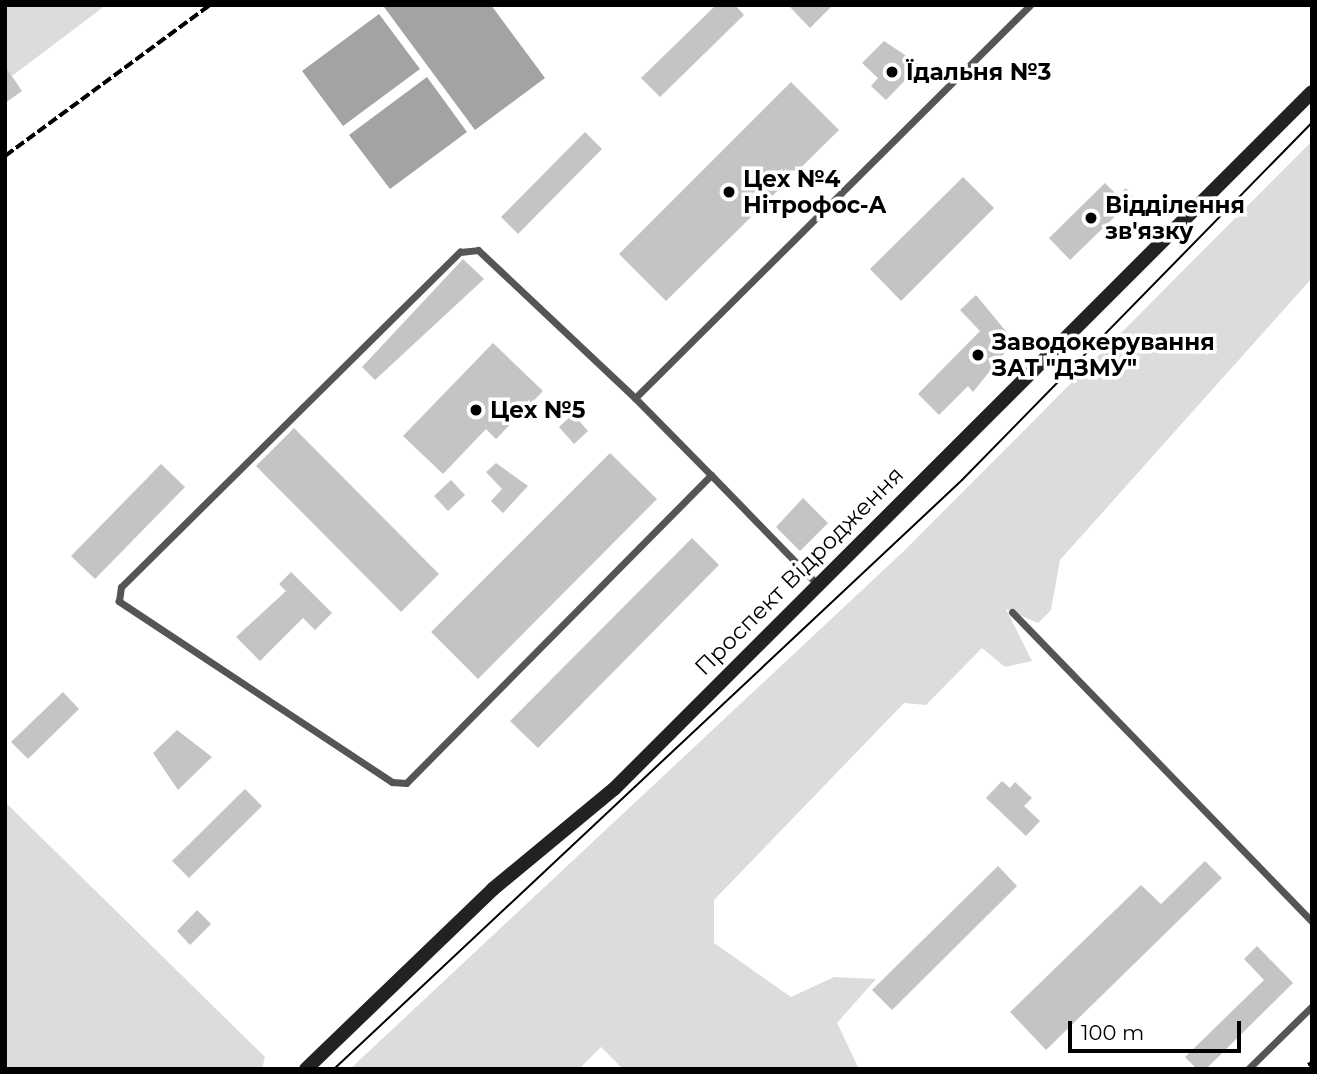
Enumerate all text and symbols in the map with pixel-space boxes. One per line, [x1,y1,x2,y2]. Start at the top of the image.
place label: Їдальня №3 [906,58,1051,86]
marker: Їдальня №3 [884,64,900,80]
place label: Цех №4 Нітрофос-А [743,165,887,219]
marker: Цех №4 Нітрофос-А [721,184,737,200]
place label: Відділення зв'язку [1105,191,1245,245]
marker: Відділення зв'язку [1083,210,1099,226]
place label: Заводокерування ЗАТ "ДЗМУ" [992,328,1215,382]
marker: Заводокерування ЗАТ "ДЗМУ" [970,347,986,363]
place label: Цех №5 [490,396,585,424]
marker: Цех №5 [468,402,484,418]
street label: Проспект Відродження [689,461,909,681]
scale bar [1072,1007,1245,1052]
text: 100 m [1081,1020,1144,1045]

